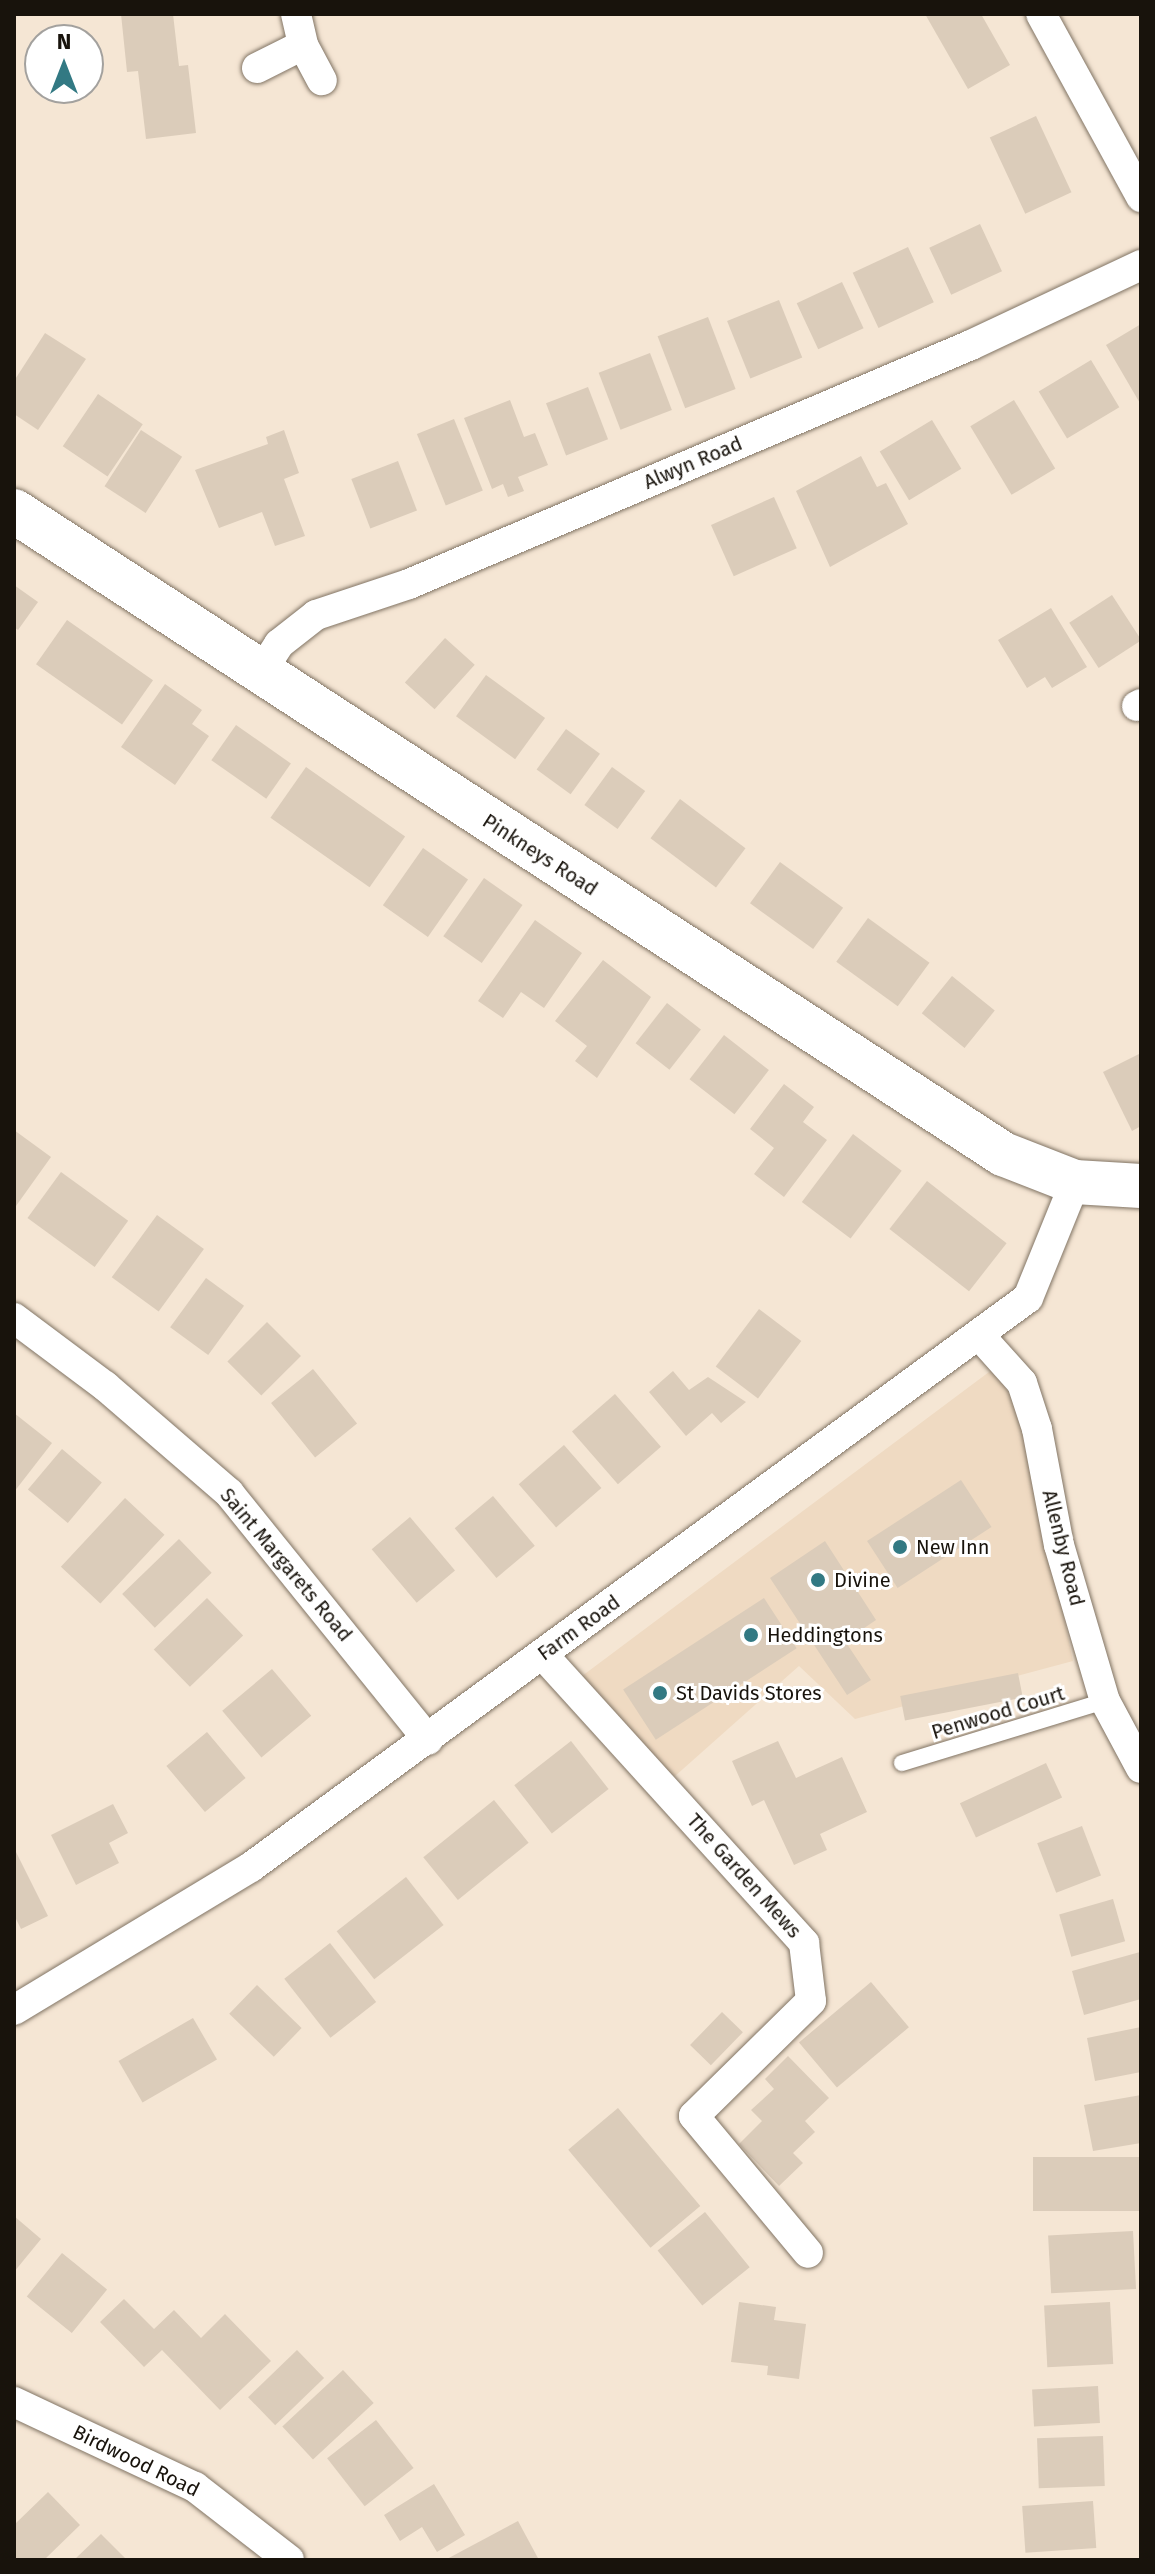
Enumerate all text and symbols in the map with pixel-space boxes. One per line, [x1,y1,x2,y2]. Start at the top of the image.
north arrow [24,24,104,104]
text: N [57,28,71,55]
street label: Alwyn Road [640,432,746,494]
street label: Pinkneys Road [478,809,602,901]
street label: Saint Margarets Road [215,1484,357,1646]
street label: Allenby Road [1037,1487,1089,1609]
place label: New Inn [916,1535,990,1559]
marker: New Inn [891,1538,909,1556]
place label: Divine [834,1568,891,1592]
marker: Divine [809,1571,827,1589]
street label: Farm Road [533,1590,625,1666]
place label: Heddingtons [767,1623,883,1647]
marker: Heddingtons [742,1626,760,1644]
place label: St Davids Stores [676,1681,822,1705]
street label: Penwood Court [929,1681,1067,1745]
marker: St Davids Stores [651,1684,669,1702]
street label: The Garden Mews [682,1809,806,1943]
street label: Birdwood Road [69,2420,203,2502]

